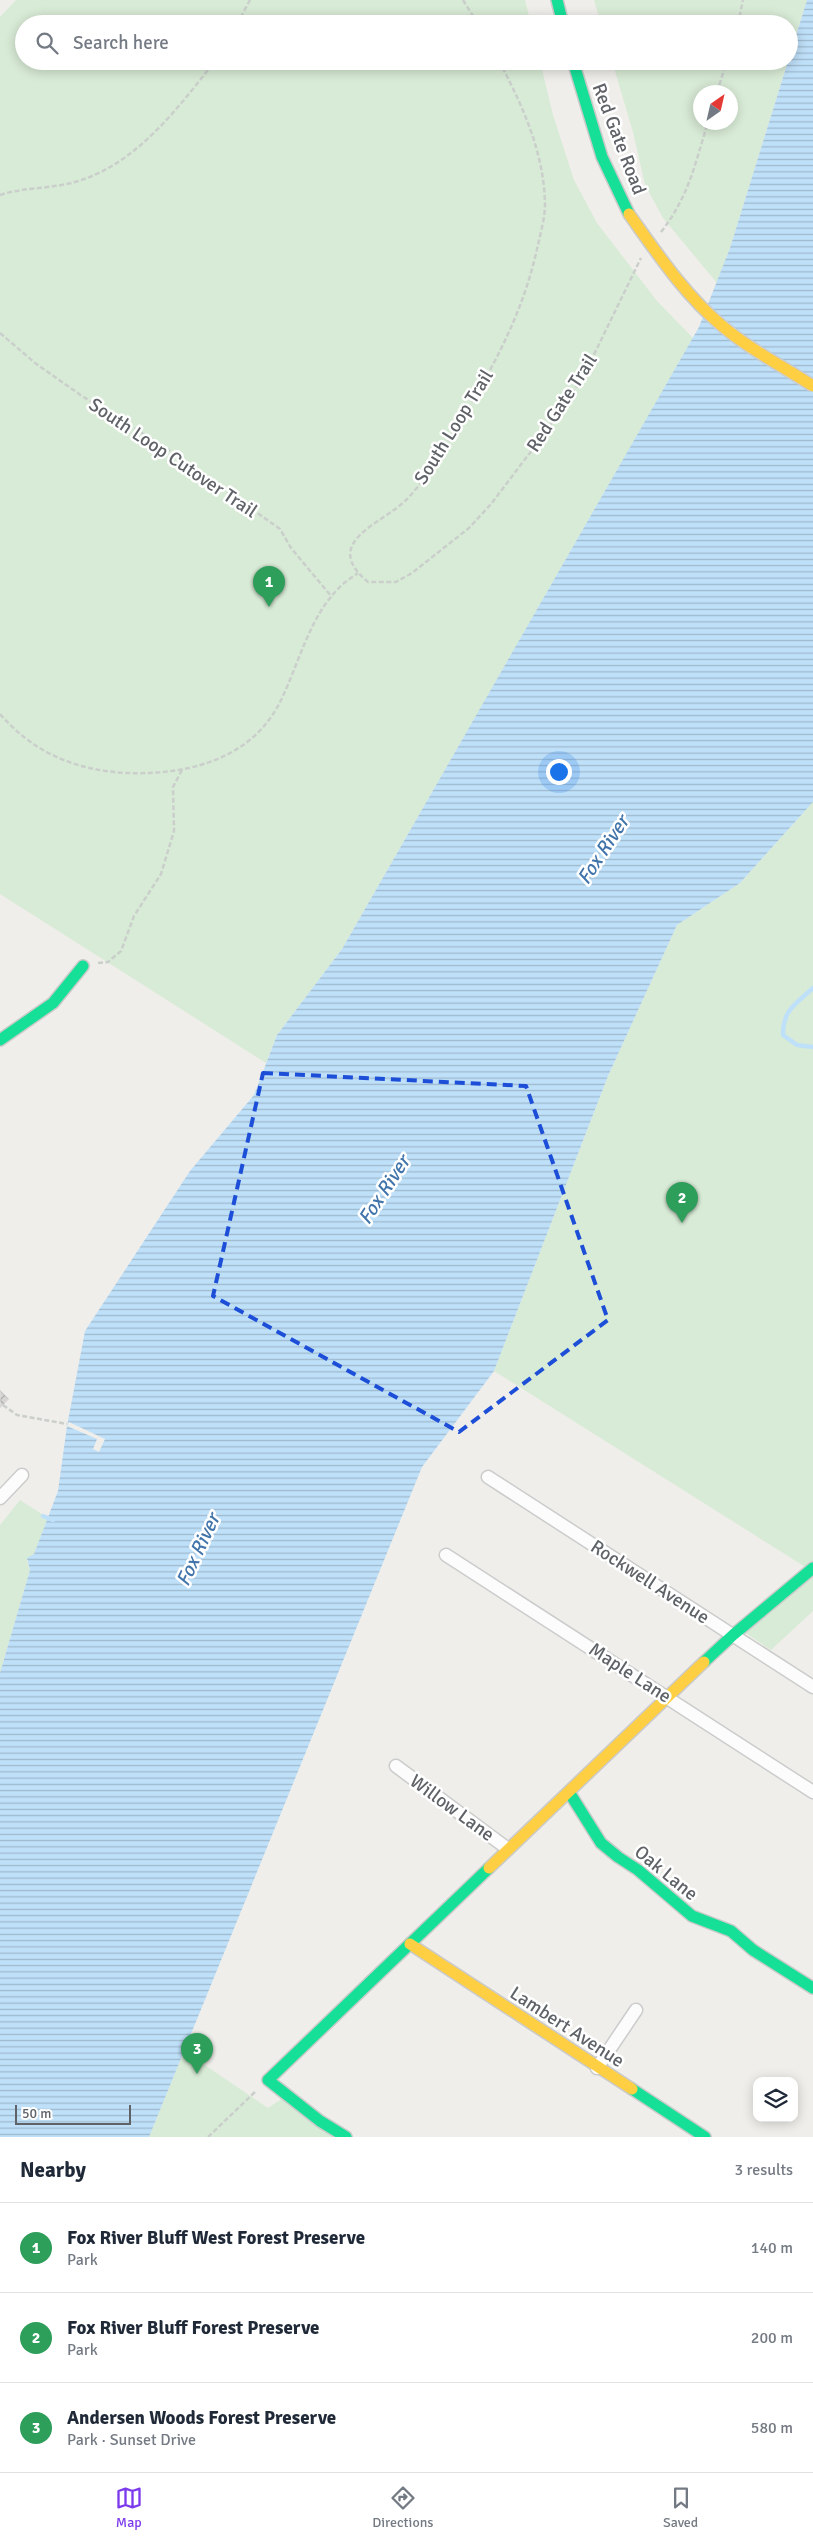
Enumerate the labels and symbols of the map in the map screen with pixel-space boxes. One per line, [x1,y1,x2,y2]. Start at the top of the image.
street label: Red Gate Road [587,80,651,198]
north arrow [693,85,738,130]
street label: Red Gate Trail [521,349,603,457]
street label: South Loop Trail [409,365,499,489]
street label: South Loop Cutover Trail [84,393,262,523]
pin: 1 [253,566,285,607]
your location [546,759,572,785]
water label: Fox River [572,809,636,889]
water label: Fox River [353,1149,417,1229]
pin: 2 [666,1182,698,1223]
water label: Fox River [170,1507,227,1590]
street label: Rockwell Avenue [586,1535,714,1629]
street label: Maple Lane [584,1638,676,1708]
street label: Willow Lane [405,1769,499,1847]
street label: Oak Lane [629,1840,703,1906]
street label: Lambert Avenue [505,1981,629,2073]
pin: 3 [181,2033,213,2074]
scale bar [15,2102,131,2125]

